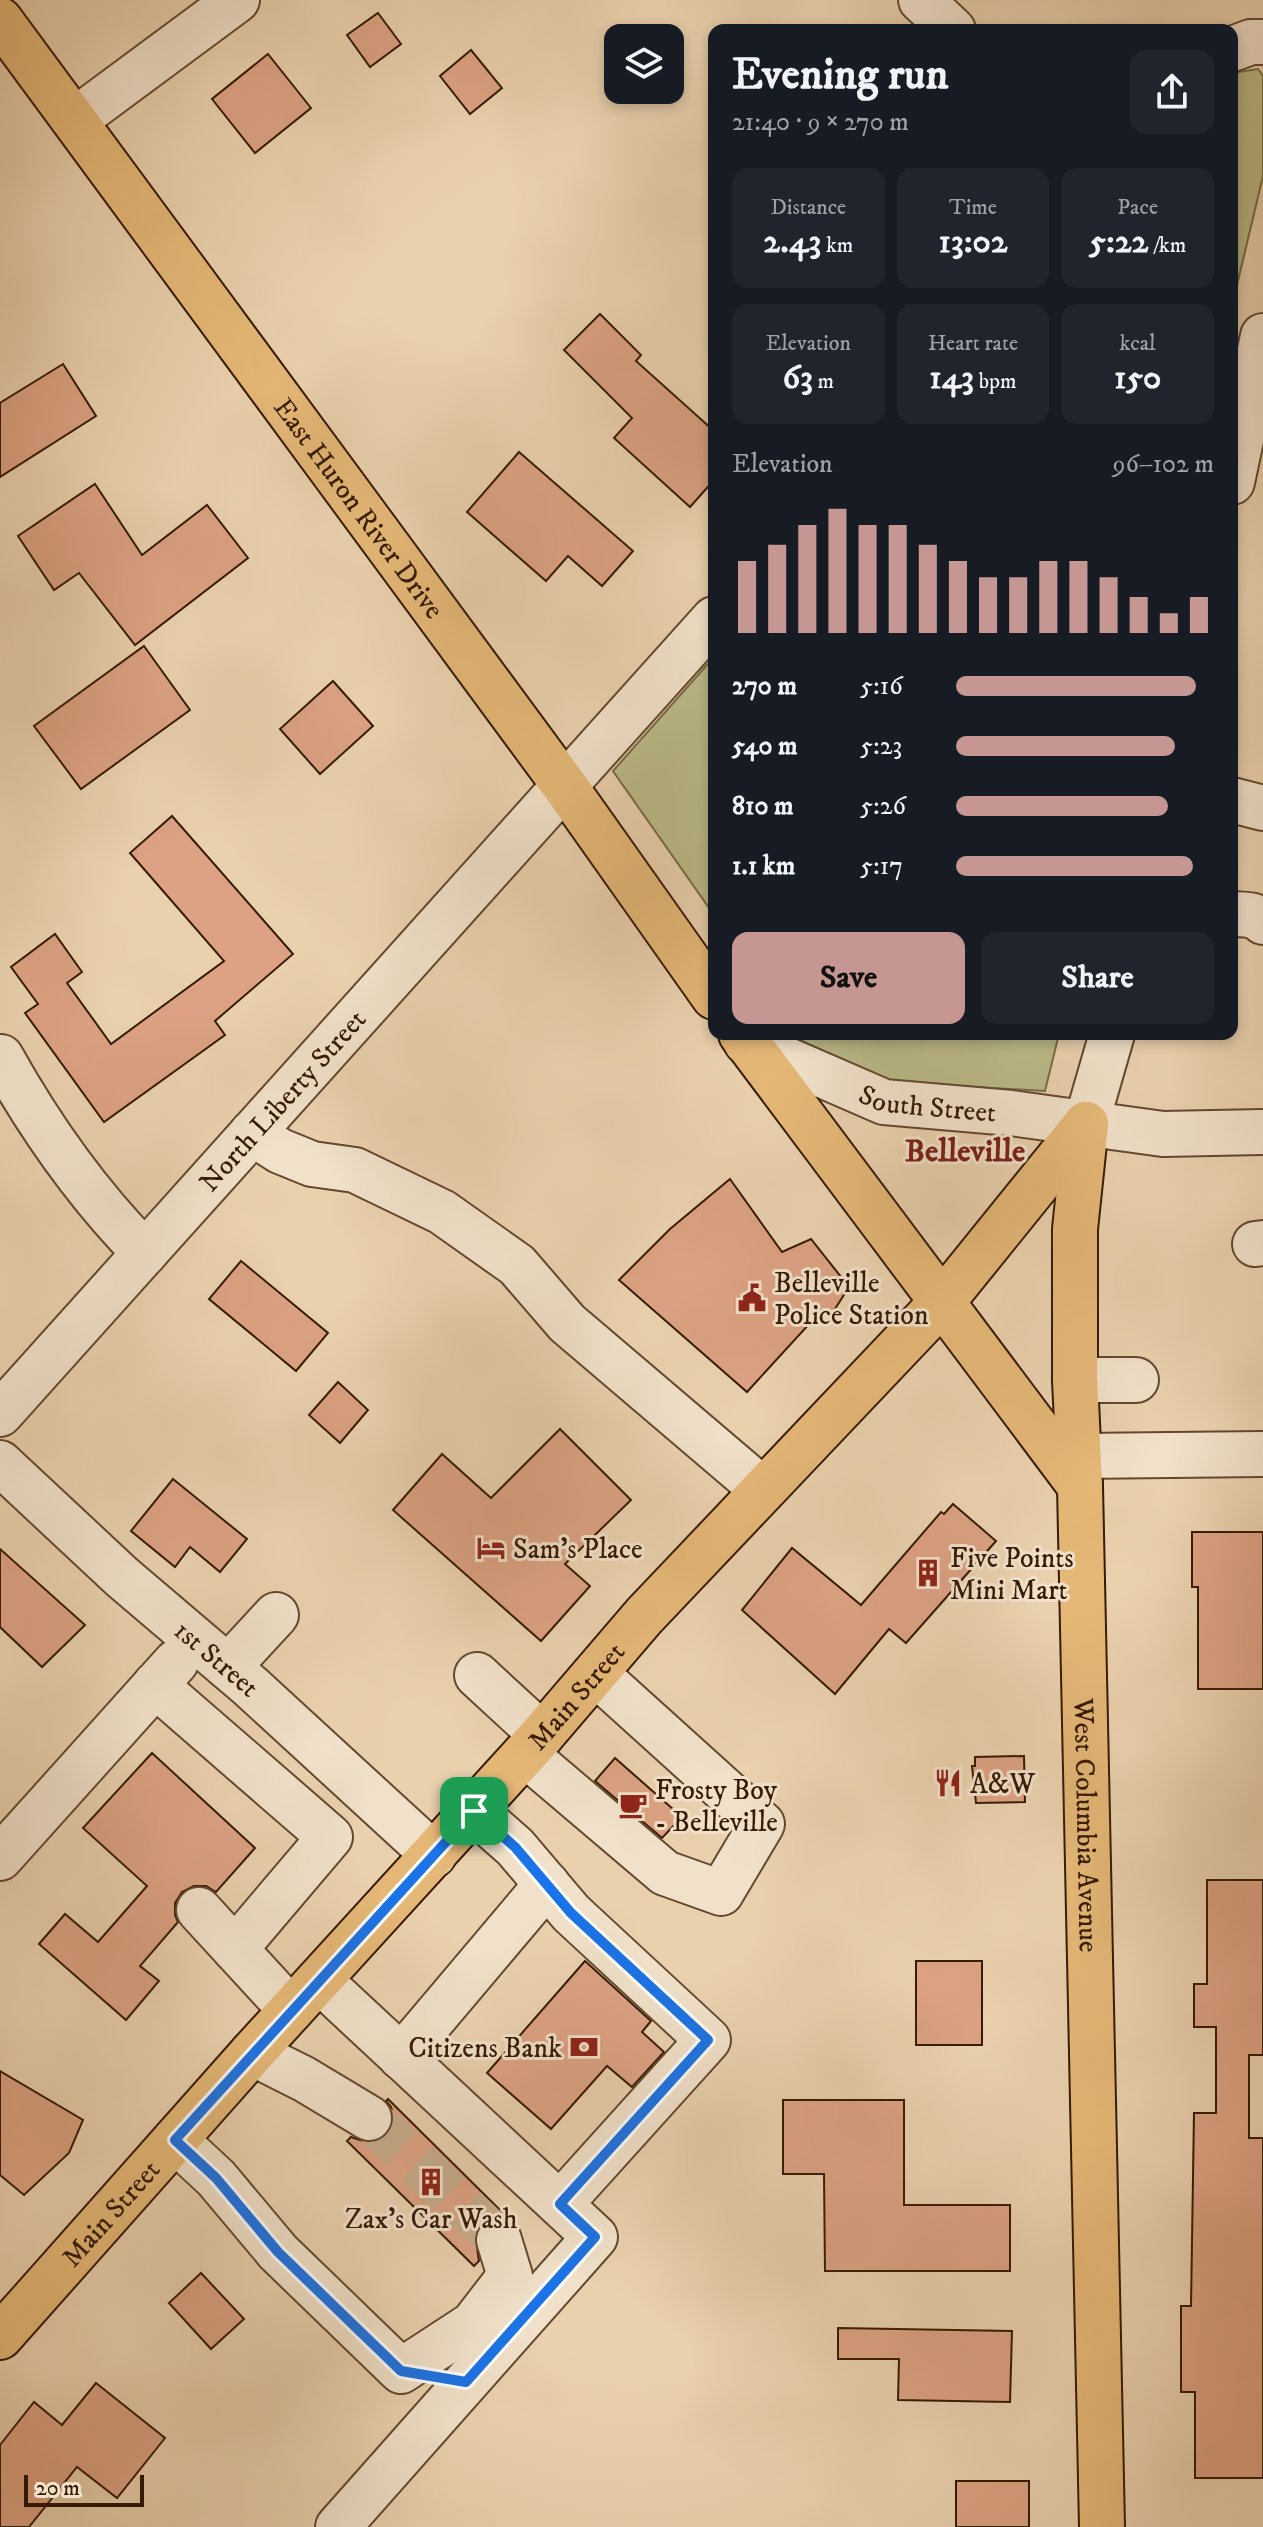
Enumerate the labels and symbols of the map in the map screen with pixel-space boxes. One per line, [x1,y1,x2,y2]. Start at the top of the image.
street label: East Huron River Drive [265,391,451,626]
street label: North Liberty Street [192,1003,374,1199]
street label: South Street [853,1077,997,1131]
district label: Belleville [905,1132,1025,1172]
place label: Belleville Police Station [774,1266,929,1333]
public building icon: Belleville Police Station [737,1283,767,1313]
place label: Sam's Place [513,1532,643,1567]
hotel icon: Sam's Place [476,1533,506,1563]
place label: Five Points Mini Mart [950,1541,1074,1608]
building icon: Five Points Mini Mart [913,1558,943,1588]
street label: 1st Street [166,1613,266,1705]
street label: Main Street [521,1635,633,1758]
street label: West Columbia Avenue [1065,1697,1106,1953]
place label: A&W [970,1767,1035,1802]
restaurant icon: A&W [933,1768,963,1798]
place label: Frosty Boy - Belleville [655,1773,778,1840]
pin [440,1777,508,1845]
cafe icon: Frosty Boy - Belleville [618,1790,648,1820]
place label: Citizens Bank [408,2031,562,2066]
bank icon: Citizens Bank [569,2032,599,2062]
street label: Main Street [55,2153,168,2275]
building icon: Zax's Car Wash [416,2167,446,2197]
place label: Zax's Car Wash [345,2202,518,2237]
scale bar [24,2471,144,2507]

